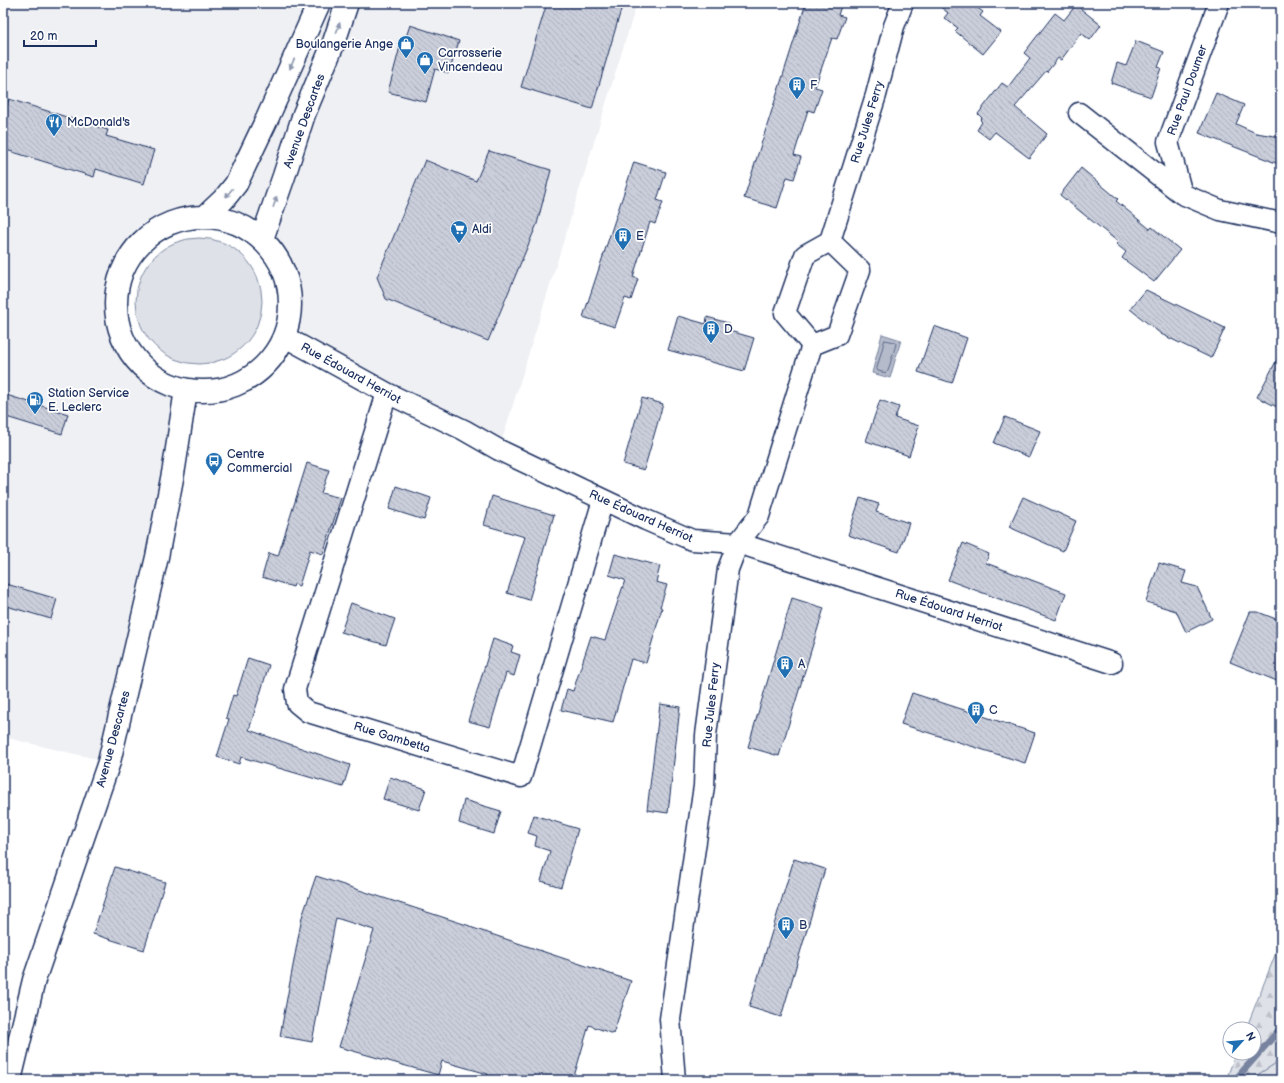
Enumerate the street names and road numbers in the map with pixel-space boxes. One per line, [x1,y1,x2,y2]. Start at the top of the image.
street label: Rue Paul Doumer [1164,42,1211,138]
street label: Avenue Descartes [280,72,328,170]
street label: Rue Jules Ferry [848,79,887,165]
street label: Rue Édouard Herriot [298,339,404,407]
street label: Rue Édouard Herriot [586,486,696,546]
street label: Rue Édouard Herriot [893,585,1005,635]
street label: Rue Jules Ferry [700,661,723,748]
street label: Avenue Descartes [93,689,134,789]
street label: Rue Gambetta [352,719,432,756]

